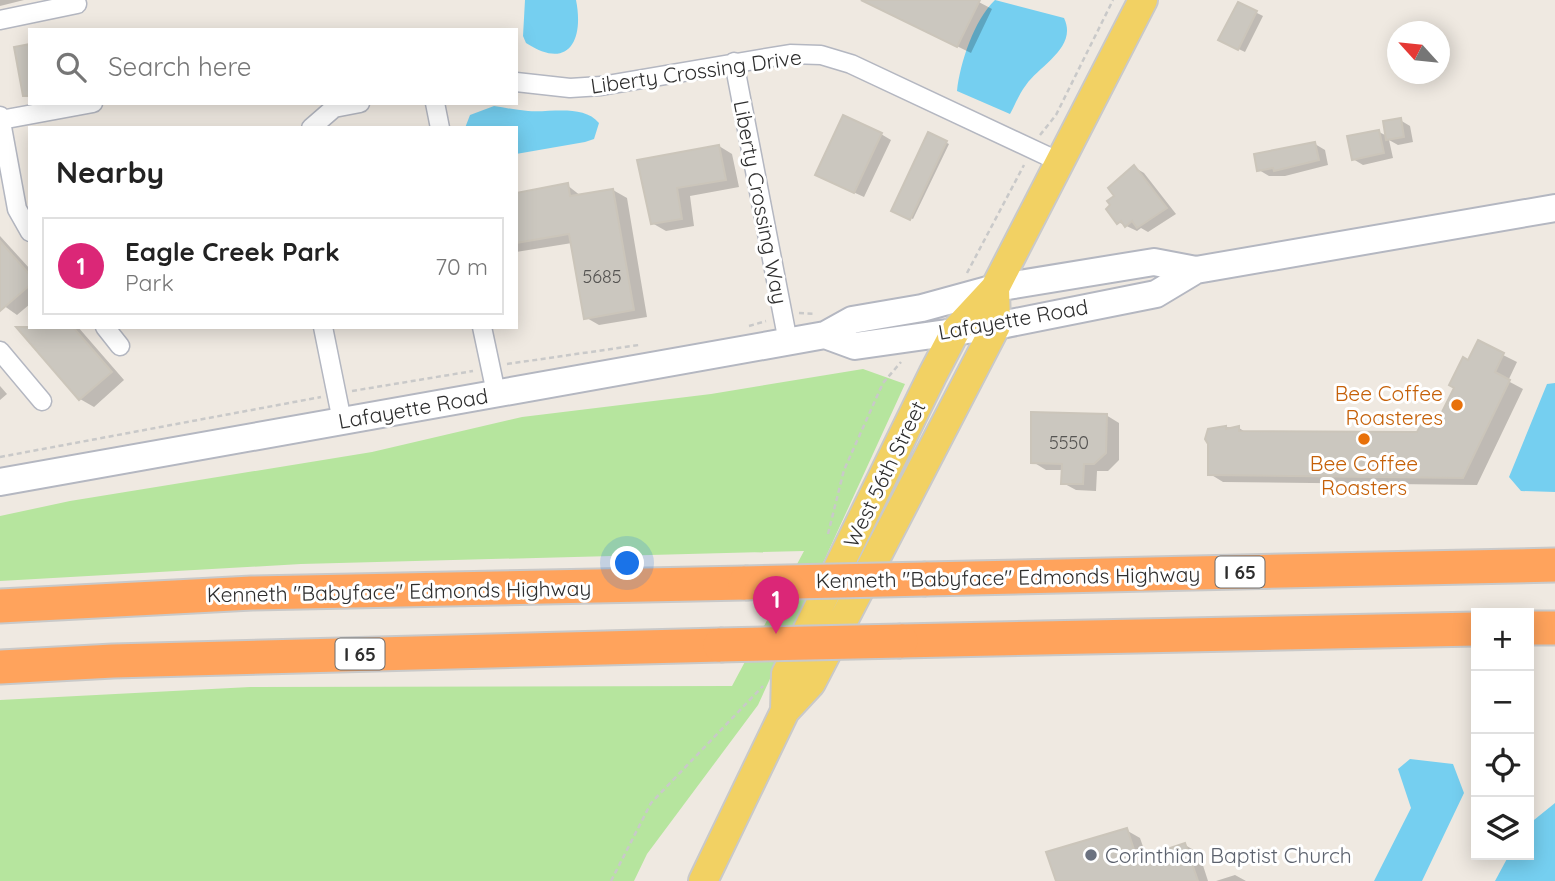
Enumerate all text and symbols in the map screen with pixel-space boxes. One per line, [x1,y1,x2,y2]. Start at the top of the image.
north arrow [1387,21,1450,84]
search box [28,28,518,105]
street label: Liberty Crossing Drive [589,43,803,99]
icon: search [52,48,90,86]
text: Search here [108,50,252,83]
street label: Liberty Crossing Way [728,98,794,306]
text: Nearby [56,153,164,191]
text: Eagle Creek Park [125,235,340,268]
text: 1 [77,252,85,281]
text: 70 m [435,252,488,281]
house number: 5685 [582,265,622,288]
text: Park [125,268,174,297]
street label: Lafayette Road [936,293,1090,345]
place label: Bee Coffee Roasteres [1335,380,1443,430]
street label: Lafayette Road [336,382,490,434]
street label: West 56th Street [837,397,931,551]
marker: Bee Coffee Roasteres [1449,397,1465,413]
house number: 5550 [1049,431,1089,454]
marker: Bee Coffee Roasters [1356,431,1372,447]
place label: Bee Coffee Roasters [1310,450,1418,500]
your location [610,546,644,580]
road number: I 65 [1216,556,1264,587]
street label: Kenneth "Babyface" Edmonds Highway [816,561,1200,593]
street label: Kenneth "Babyface" Edmonds Highway [207,575,591,607]
pin: 1 [753,576,799,634]
map controls [1471,608,1534,860]
button: + [1471,608,1534,671]
road number: I 65 [336,638,384,670]
button: − [1471,671,1534,734]
button: locate [1471,734,1534,797]
button: layers [1471,797,1534,860]
place label: Corinthian Baptist Church [1105,842,1352,868]
marker: Corinthian Baptist Church [1083,847,1099,863]

